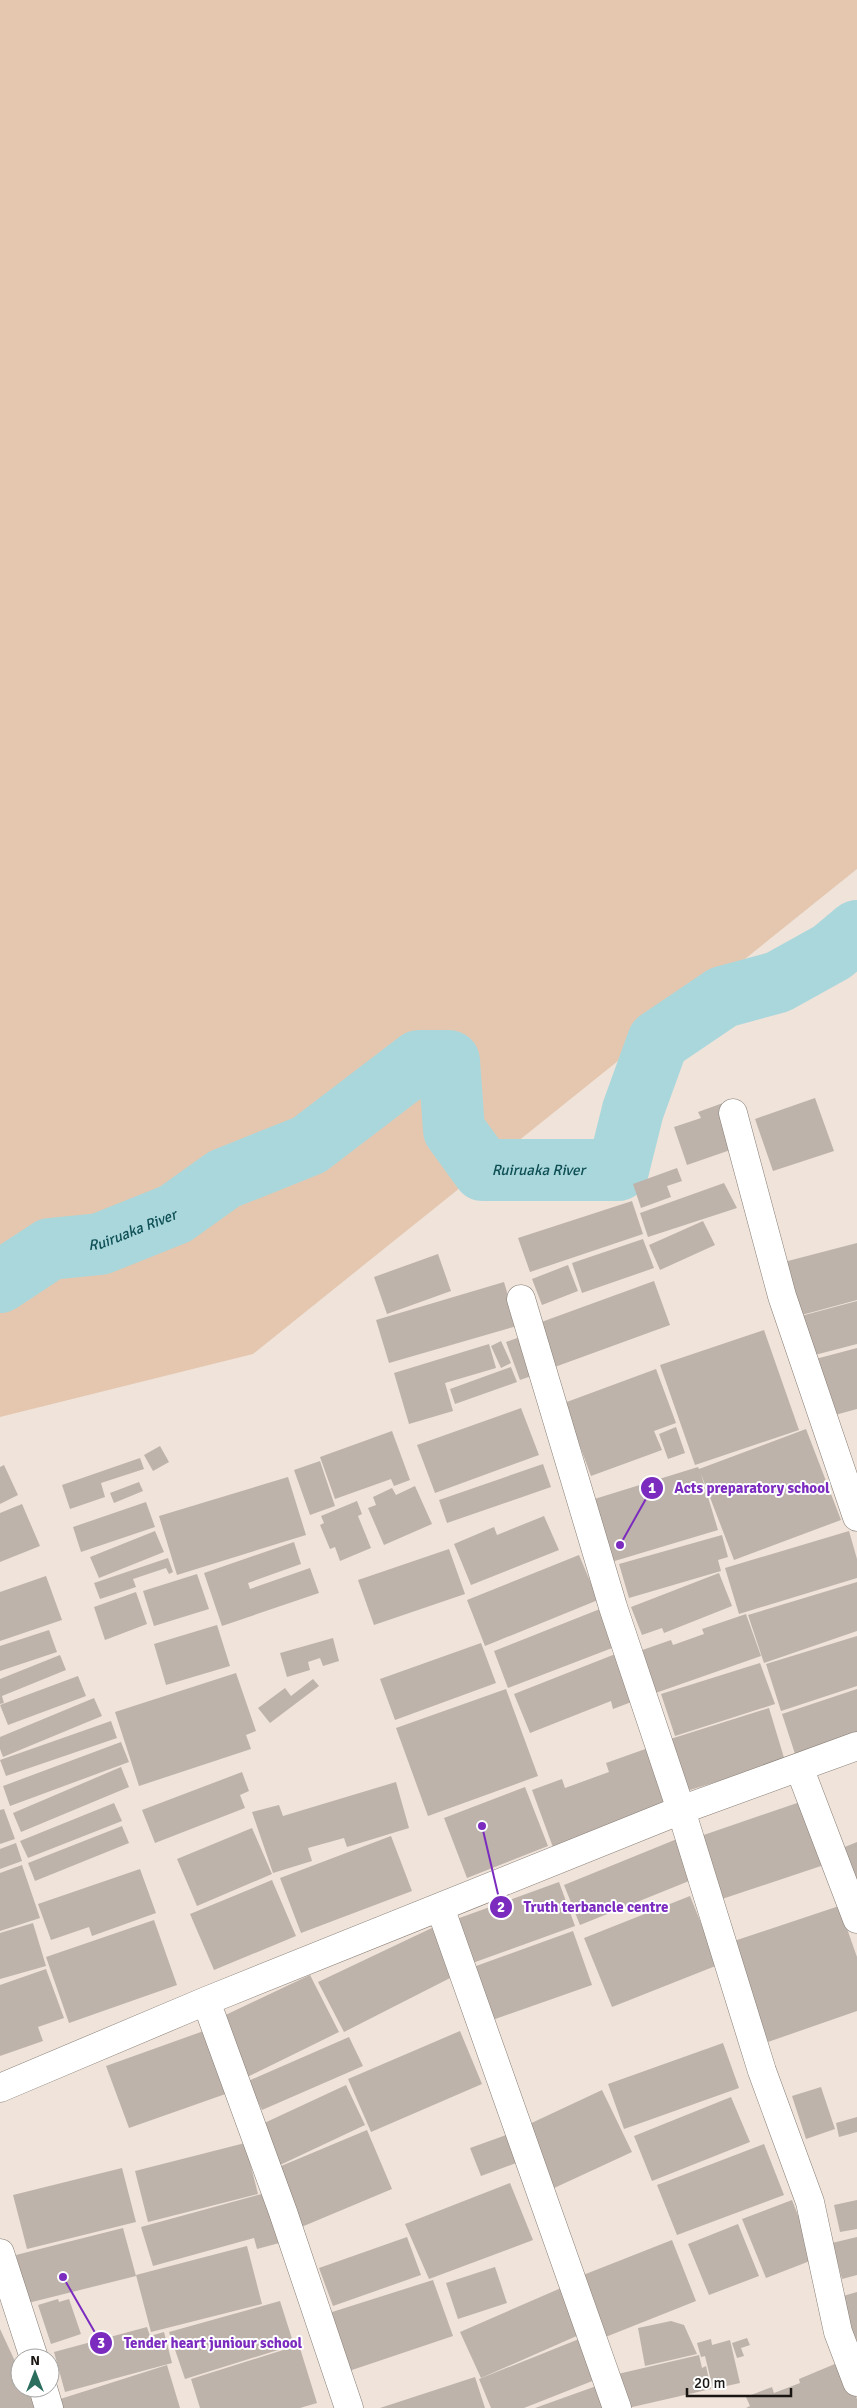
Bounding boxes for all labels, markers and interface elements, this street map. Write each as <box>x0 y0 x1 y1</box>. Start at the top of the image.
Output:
water label: Ruiruaka River <box>492 1161 587 1179</box>
water label: Ruiruaka River <box>87 1204 181 1254</box>
callout: Acts preparatory school <box>640 1473 840 1503</box>
text: 1 <box>648 1479 656 1497</box>
text: Acts preparatory school <box>674 1479 830 1497</box>
callout: Truth terbancle centre <box>489 1892 679 1922</box>
text: 2 <box>497 1898 505 1916</box>
text: Truth terbancle centre <box>524 1898 668 1916</box>
callout: Tender heart juniour school <box>89 2328 312 2358</box>
text: 3 <box>97 2334 105 2352</box>
text: Tender heart juniour school <box>124 2334 303 2352</box>
north arrow <box>10 2348 60 2398</box>
text: N <box>30 2352 40 2369</box>
scale bar <box>687 2366 791 2398</box>
text: 20 m <box>694 2374 725 2392</box>

